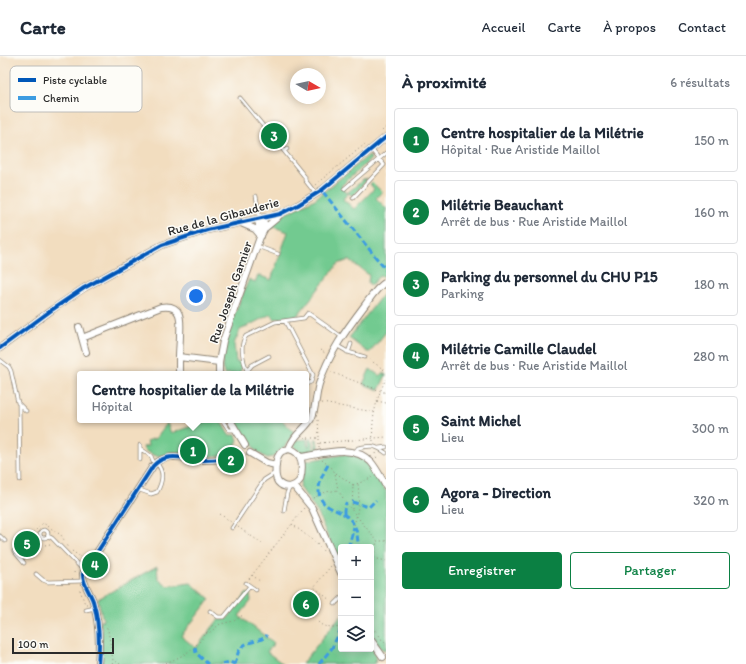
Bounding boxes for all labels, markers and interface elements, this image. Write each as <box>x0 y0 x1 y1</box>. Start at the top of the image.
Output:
text: Carte <box>20 16 66 39</box>
text: Accueil <box>482 19 525 36</box>
text: Carte <box>547 19 581 36</box>
text: À propos <box>603 19 656 36</box>
text: Contact <box>678 19 726 36</box>
legend <box>10 66 142 112</box>
north arrow <box>290 68 326 104</box>
text: À proximité <box>402 72 487 92</box>
text: Piste cyclable <box>43 74 107 87</box>
text: 6 résultats <box>670 75 730 90</box>
text: Chemin <box>43 92 80 105</box>
pin: 3 <box>261 121 287 151</box>
text: Centre hospitalier de la Milétrie <box>441 124 644 142</box>
text: 1 <box>413 133 419 148</box>
text: 150 m <box>694 133 729 148</box>
text: Hôpital · Rue Aristide Maillol <box>441 142 600 157</box>
street label: Rue de la Gibauderie <box>166 194 280 239</box>
text: Milétrie Beauchant <box>441 196 563 214</box>
text: 2 <box>413 205 419 220</box>
text: 160 m <box>694 205 729 220</box>
text: Arrêt de bus · Rue Aristide Maillol <box>441 214 627 229</box>
street label: Rue Joseph Garnier <box>206 238 255 345</box>
text: Parking du personnel du CHU P15 <box>441 268 658 286</box>
text: 3 <box>412 277 420 292</box>
text: 180 m <box>694 277 729 292</box>
your location <box>186 286 206 306</box>
text: Parking <box>441 286 484 301</box>
text: Milétrie Camille Claudel <box>441 340 596 358</box>
text: 4 <box>412 349 420 364</box>
text: 280 m <box>693 349 729 364</box>
text: Arrêt de bus · Rue Aristide Maillol <box>441 358 627 373</box>
popup <box>77 371 309 423</box>
text: Centre hospitalier de la Milétrie <box>92 381 294 399</box>
text: Hôpital <box>92 399 132 414</box>
text: Saint Michel <box>441 412 521 430</box>
text: 5 <box>413 421 419 436</box>
text: 300 m <box>692 421 729 436</box>
text: Lieu <box>441 430 464 445</box>
pin: 1 <box>180 436 206 466</box>
pin: 2 <box>218 445 244 475</box>
text: Agora - Direction <box>441 484 551 502</box>
text: 6 <box>413 493 419 508</box>
text: 320 m <box>693 493 729 508</box>
text: Lieu <box>441 502 464 517</box>
pin: 5 <box>14 529 40 559</box>
map controls <box>338 544 374 652</box>
button: + <box>338 544 374 580</box>
pin: 4 <box>82 550 108 580</box>
button: Enregistrer <box>402 552 562 589</box>
button: Partager <box>570 552 730 589</box>
button: − <box>338 580 374 616</box>
pin: 6 <box>293 589 319 619</box>
button: layers <box>338 616 374 652</box>
scale bar <box>12 636 114 655</box>
text: 100 m <box>18 638 48 651</box>

